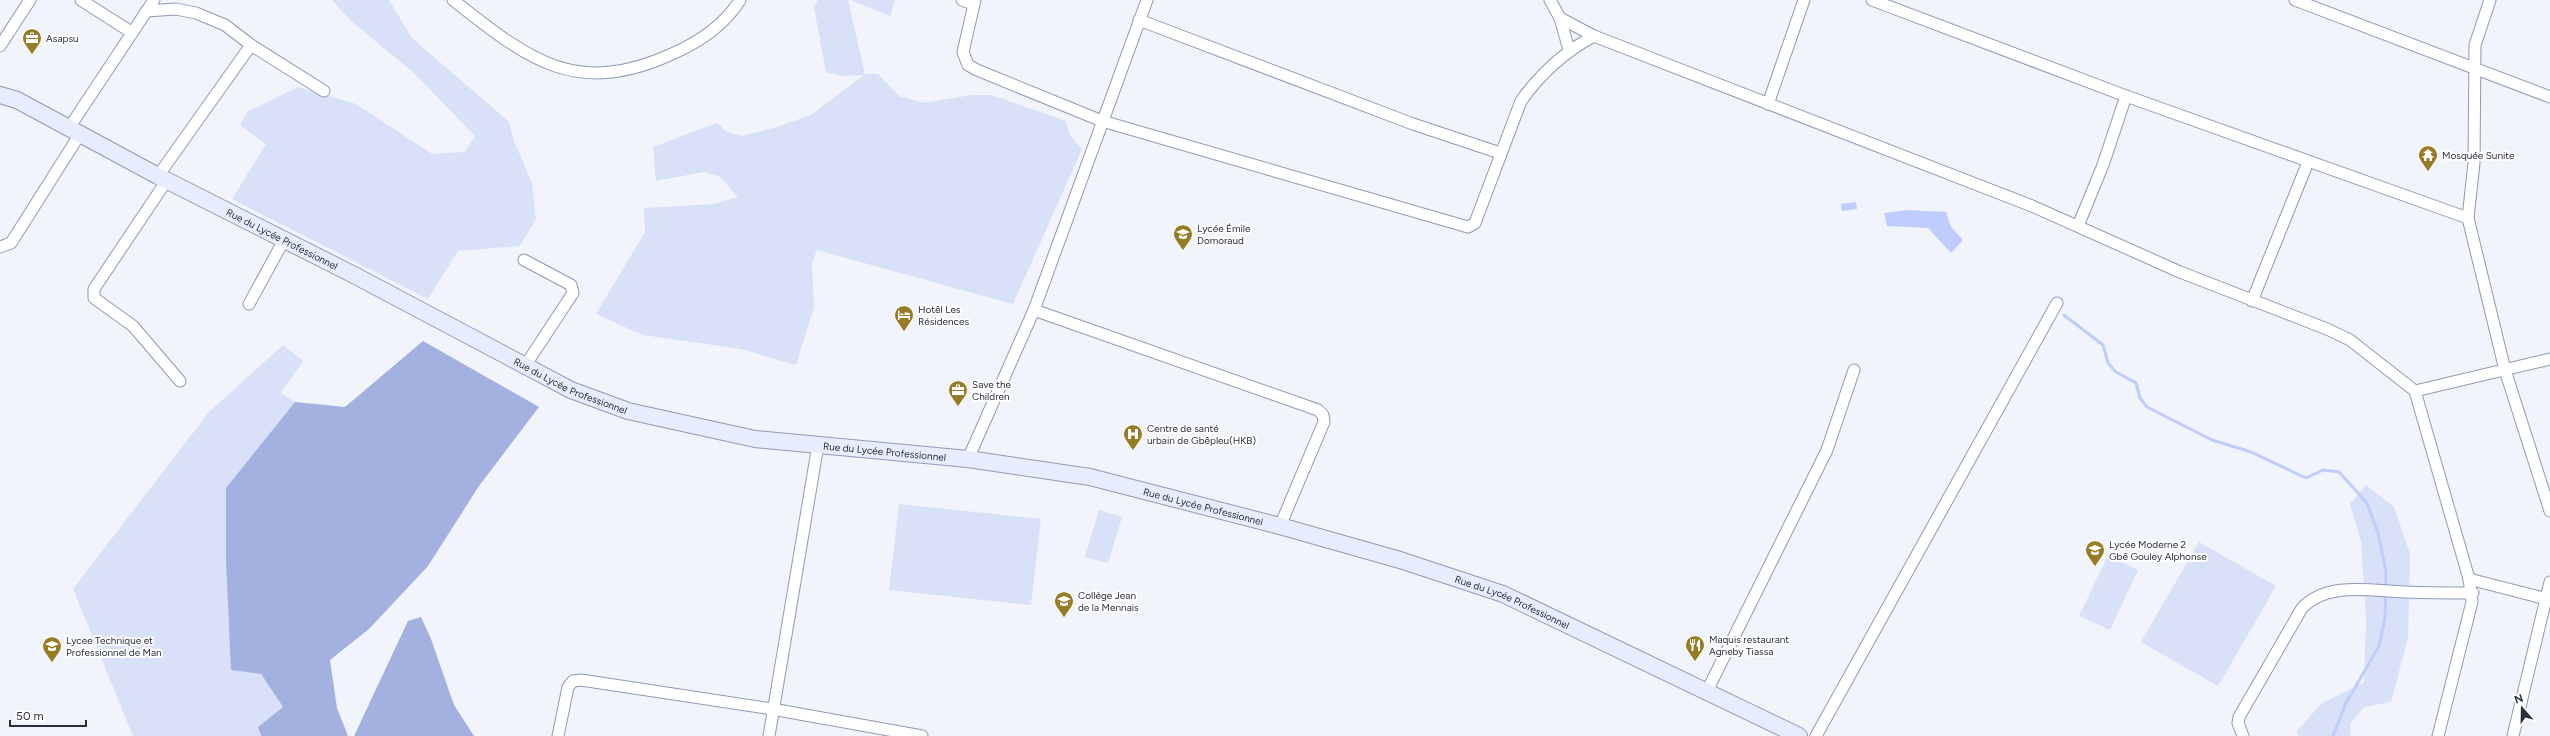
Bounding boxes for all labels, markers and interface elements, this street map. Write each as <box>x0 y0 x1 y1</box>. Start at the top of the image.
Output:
office icon: Asapsu <box>21 27 43 55</box>
place label: Asapsu <box>46 32 79 45</box>
temple icon: Mosquée Sunite <box>2417 144 2439 172</box>
place label: Mosquée Sunite <box>2442 149 2515 162</box>
street label: Rue du Lycée Professionnel <box>224 206 340 273</box>
place label: Lycée Émile Domoraud <box>1197 222 1251 247</box>
school or university icon: Lycée Émile Domoraud <box>1172 223 1194 251</box>
place label: Hotêl Les Résidences <box>918 303 969 328</box>
hotel icon: Hotêl Les Résidences <box>893 304 915 332</box>
street label: Rue du Lycée Professionnel <box>511 355 629 417</box>
place label: Save the Children <box>972 378 1012 403</box>
office icon: Save the Children <box>947 379 969 407</box>
place label: Centre de santé urbain de Gbêpleu(HKB) <box>1147 422 1256 447</box>
hospital icon: Centre de santé urbain de Gbêpleu(HKB) <box>1122 423 1144 451</box>
street label: Rue du Lycée Professionnel <box>822 439 947 464</box>
street label: Rue du Lycée Professionnel <box>1142 485 1264 528</box>
place label: Lycée Moderne 2 Gbê Gouley Alphonse <box>2109 538 2207 563</box>
school or university icon: Lycée Moderne 2 Gbê Gouley Alphonse <box>2084 539 2106 567</box>
street label: Rue du Lycée Professionnel <box>1453 573 1572 632</box>
place label: Collège Jean de la Mennais <box>1078 589 1139 614</box>
school or university icon: Collège Jean de la Mennais <box>1053 590 1075 618</box>
place label: Maquis restaurant Agneby Tiassa <box>1709 633 1789 658</box>
place label: Lycee Technique et Professionnel de Man <box>66 634 162 659</box>
restaurant icon: Maquis restaurant Agneby Tiassa <box>1684 634 1706 662</box>
school or university icon: Lycee Technique et Professionnel de Man <box>41 635 63 663</box>
north arrow <box>2502 688 2542 728</box>
text: N <box>2513 692 2525 707</box>
scale bar <box>10 702 86 728</box>
text: 50 m <box>16 709 44 723</box>

